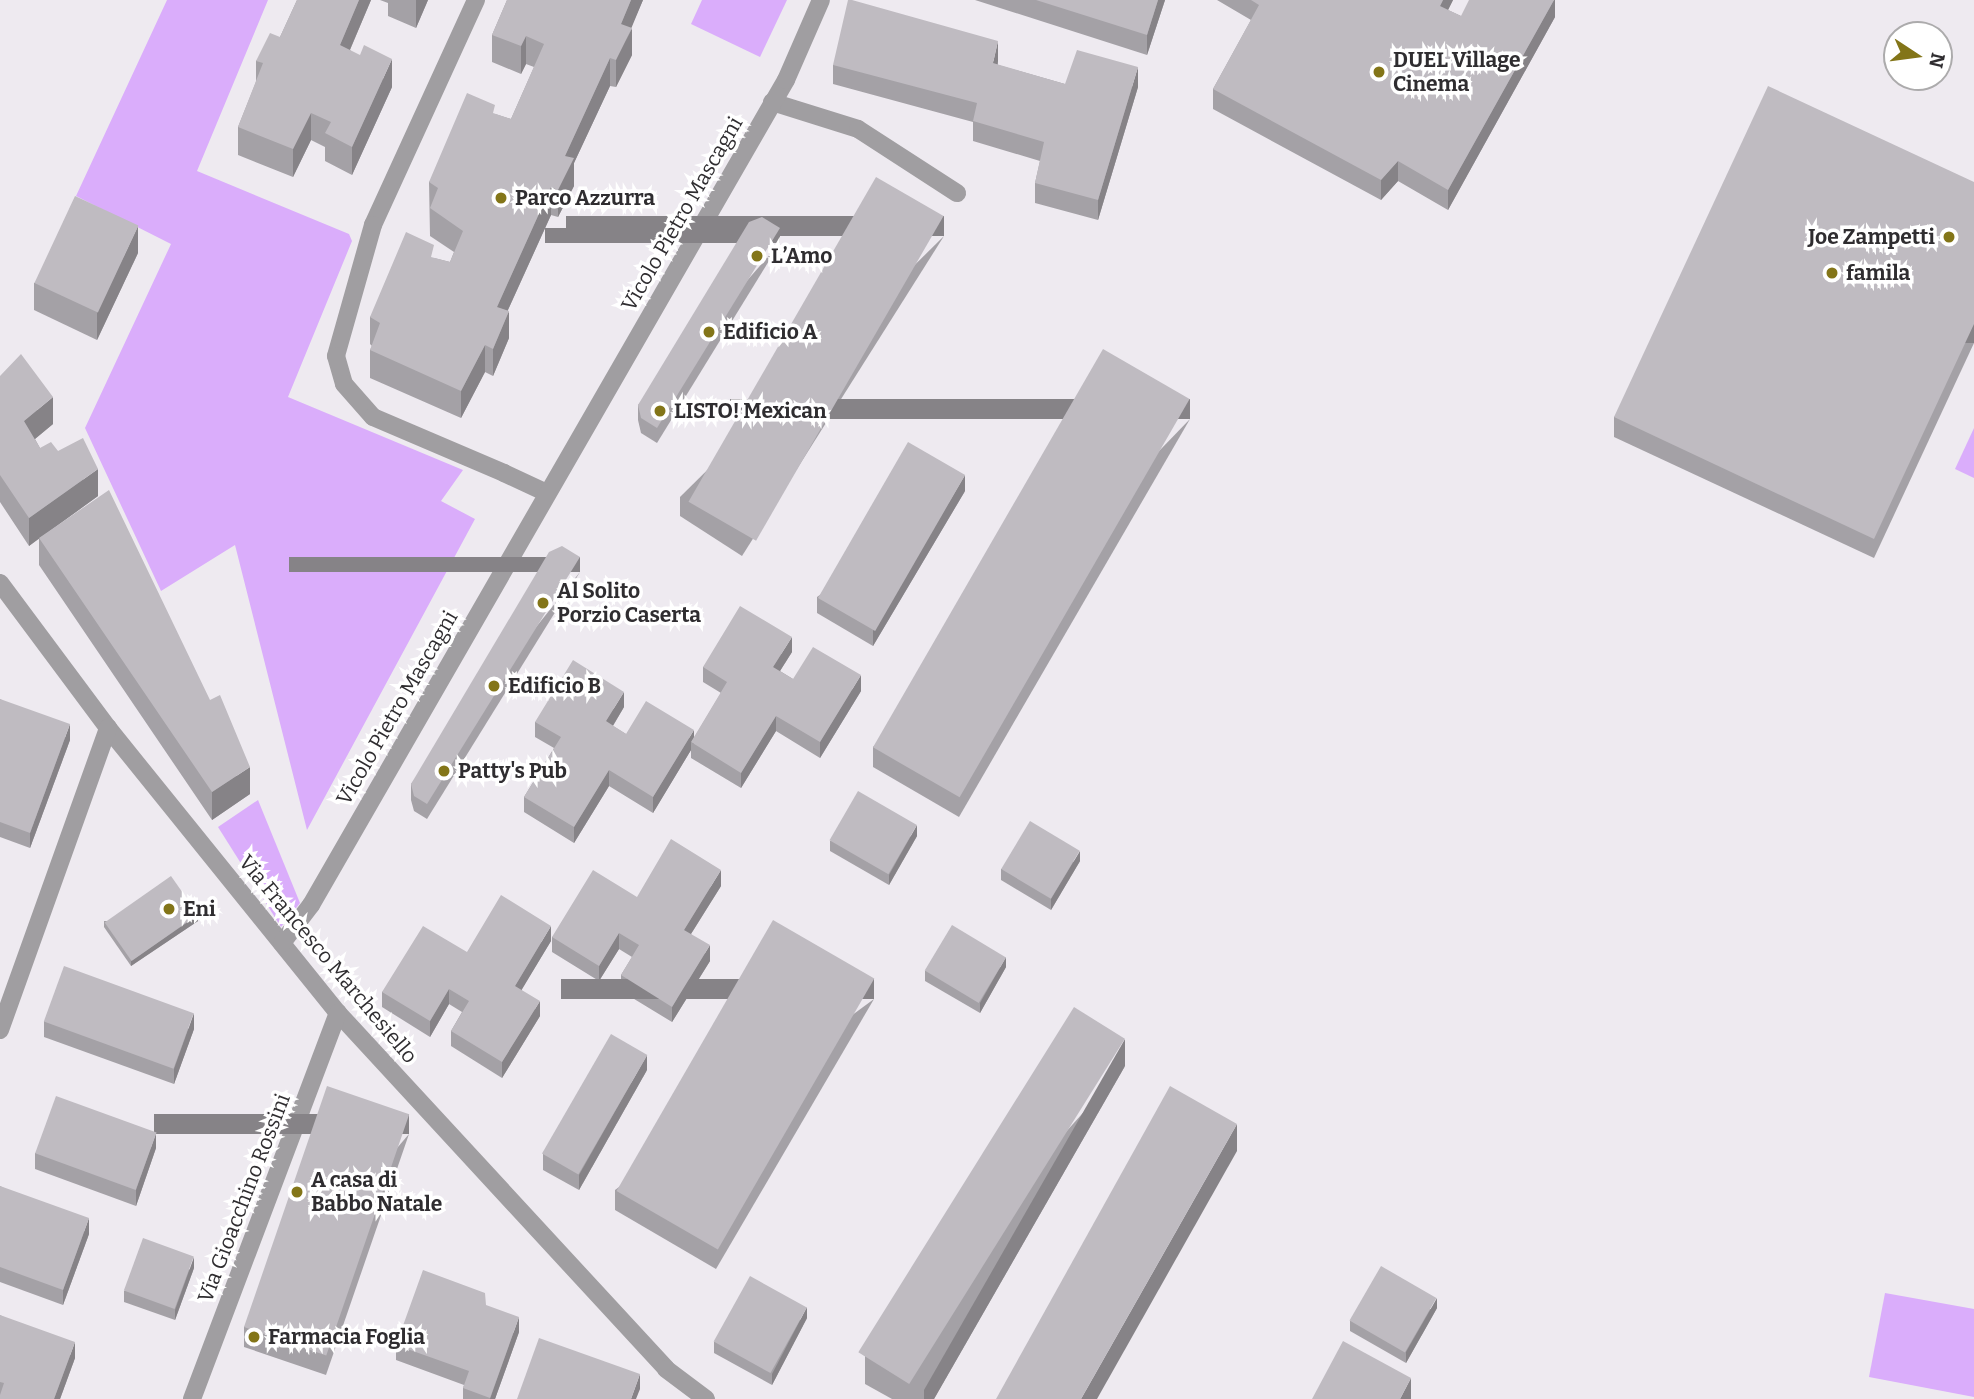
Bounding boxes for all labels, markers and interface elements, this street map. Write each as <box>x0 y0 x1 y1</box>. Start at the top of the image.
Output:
north arrow <box>1883 21 1953 91</box>
place label: DUEL Village Cinema <box>1393 47 1520 97</box>
text: N <box>1924 51 1950 70</box>
marker: DUEL Village Cinema <box>1371 64 1387 80</box>
street label: Vicolo Pietro Mascagni <box>616 112 748 316</box>
place label: Parco Azzurra <box>515 185 655 211</box>
marker: Parco Azzurra <box>493 190 509 206</box>
place label: Joe Zampetti <box>1808 224 1935 250</box>
marker: Joe Zampetti <box>1941 229 1957 245</box>
place label: L’Amo <box>771 243 832 269</box>
marker: L’Amo <box>749 248 765 264</box>
place label: famila <box>1846 260 1910 286</box>
marker: famila <box>1824 265 1840 281</box>
place label: Edificio A <box>723 319 818 345</box>
marker: Edificio A <box>701 324 717 340</box>
place label: LISTO! Mexican <box>674 398 827 424</box>
marker: LISTO! Mexican <box>652 403 668 419</box>
place label: Al Solito Porzio Caserta <box>557 578 701 628</box>
marker: Al Solito Porzio Caserta <box>535 595 551 611</box>
street label: Vicolo Pietro Mascagni <box>331 606 463 810</box>
place label: Edificio B <box>508 673 601 699</box>
marker: Edificio B <box>486 678 502 694</box>
place label: Patty's Pub <box>458 758 567 784</box>
marker: Patty's Pub <box>436 763 452 779</box>
street label: Via Francesco Marchesiello <box>233 850 423 1068</box>
place label: Eni <box>183 896 216 922</box>
marker: Eni <box>161 901 177 917</box>
street label: Via Gioacchino Rossini <box>193 1090 295 1306</box>
place label: A casa di Babbo Natale <box>311 1167 442 1217</box>
marker: A casa di Babbo Natale <box>289 1184 305 1200</box>
place label: Farmacia Foglia <box>268 1324 425 1350</box>
marker: Farmacia Foglia <box>246 1329 262 1345</box>

